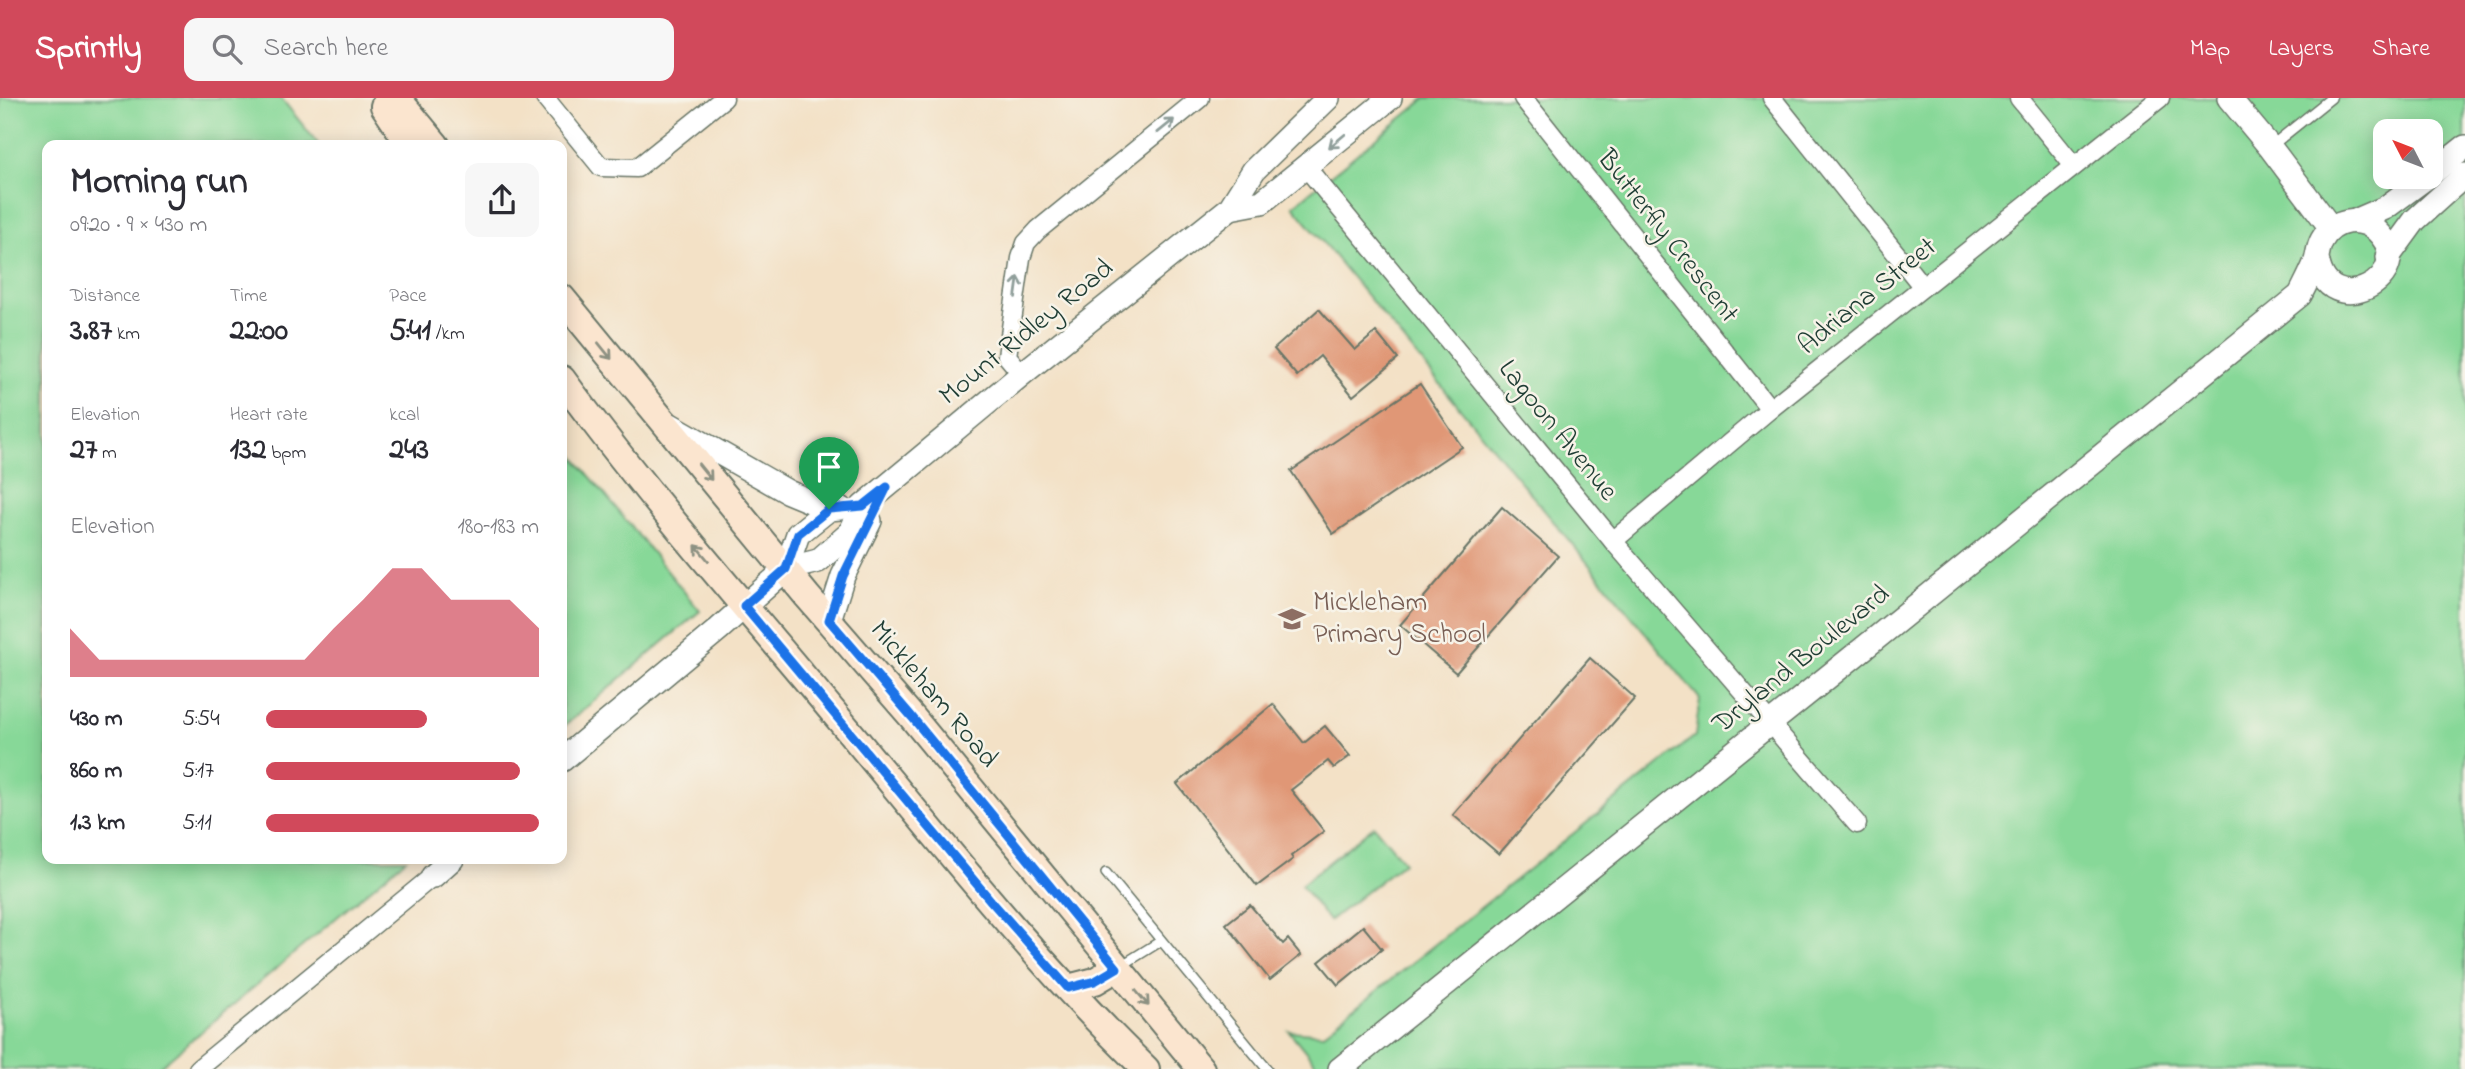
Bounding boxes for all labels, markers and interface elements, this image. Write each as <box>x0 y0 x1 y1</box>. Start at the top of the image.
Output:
search box <box>184 18 674 81</box>
text: Sprintly <box>35 25 142 73</box>
icon: search <box>208 30 246 68</box>
text: Search here <box>264 30 388 68</box>
text: Map <box>2190 32 2230 67</box>
text: Layers <box>2268 32 2334 67</box>
text: Share <box>2372 32 2430 67</box>
one-way arrow <box>1156 118 1174 134</box>
north arrow <box>2373 119 2443 189</box>
map controls <box>2373 119 2443 189</box>
one-way arrow <box>1329 134 1347 149</box>
street label: Butterfly Crescent <box>1585 141 1748 333</box>
text: Morning run <box>70 155 248 211</box>
button: share <box>465 163 539 237</box>
text: 09:20 · 9 × 430 m <box>70 209 207 242</box>
street label: Adriana Street <box>1790 228 1946 366</box>
street label: Mount Ridley Road <box>931 249 1124 416</box>
one-way arrow <box>1010 276 1023 299</box>
text: Distance <box>70 283 140 310</box>
text: Time <box>230 283 267 310</box>
text: Pace <box>389 283 426 310</box>
text: 3.87 <box>70 310 112 354</box>
text: 22:00 <box>230 310 288 354</box>
text: 5:41 <box>389 310 431 354</box>
text: km <box>112 321 140 348</box>
text: /km <box>431 321 465 348</box>
one-way arrow <box>597 341 613 359</box>
street label: Lagoon Avenue <box>1487 351 1627 511</box>
text: Elevation <box>70 402 140 429</box>
text: Heart rate <box>230 402 308 429</box>
text: kcal <box>389 402 420 429</box>
text: 27 <box>70 429 97 473</box>
text: 132 <box>230 429 267 473</box>
text: 243 <box>389 429 429 473</box>
pin <box>799 437 859 509</box>
text: m <box>97 440 117 467</box>
text: bpm <box>267 440 306 467</box>
icon: arrive <box>810 448 848 486</box>
one-way arrow <box>697 463 713 481</box>
text: Elevation <box>70 511 155 544</box>
text: 180–183 m <box>457 511 539 544</box>
one-way arrow <box>694 545 709 563</box>
street label: Dryland Boulevard <box>1704 575 1900 745</box>
place label: Mickleham Primary School <box>1313 583 1486 656</box>
school or university icon: Mickleham Primary School <box>1277 604 1307 634</box>
street label: Mickleham Road <box>859 612 1007 778</box>
text: 430 m <box>70 703 123 736</box>
text: 5:54 <box>182 703 220 736</box>
text: 860 m <box>70 755 122 788</box>
text: 5:17 <box>182 755 214 788</box>
text: 1.3 km <box>70 807 125 840</box>
text: 5:11 <box>182 807 212 840</box>
one-way arrow <box>1134 989 1150 1007</box>

